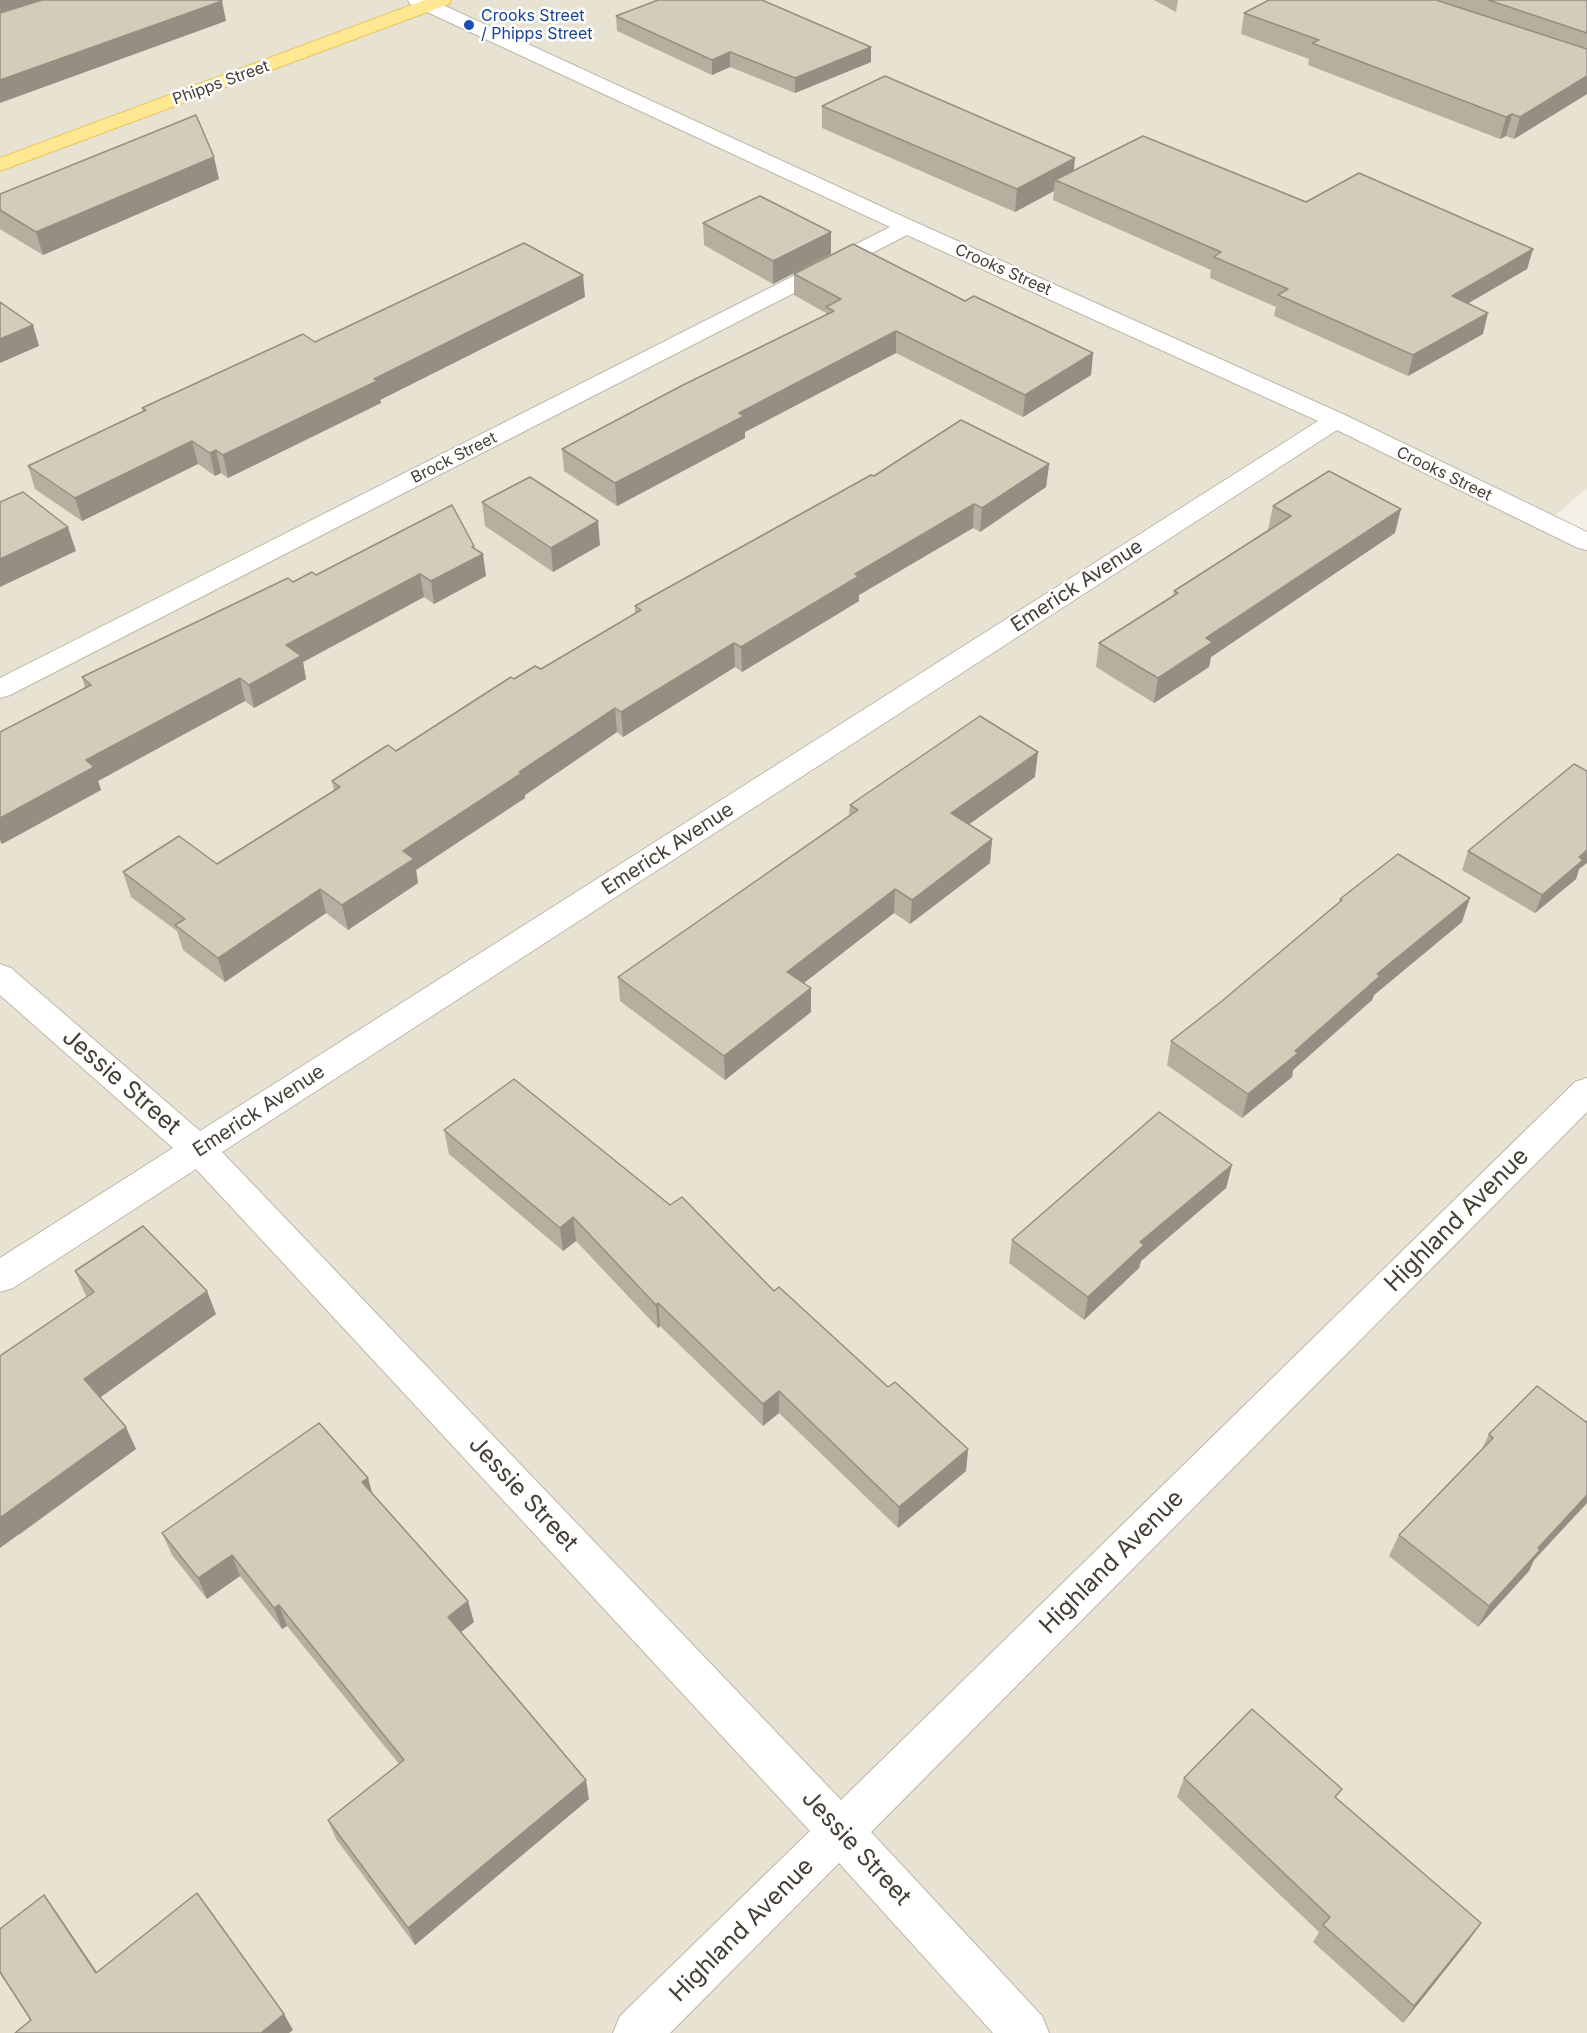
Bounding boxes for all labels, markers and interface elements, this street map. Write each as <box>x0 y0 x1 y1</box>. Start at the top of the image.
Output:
place label: Crooks Street / Phipps Street <box>481 6 593 44</box>
marker: Crooks Street / Phipps Street <box>462 18 476 32</box>
street label: Phipps Street <box>170 57 272 109</box>
street label: Crooks Street <box>952 240 1054 300</box>
street label: Brock Street <box>408 428 500 488</box>
street label: Crooks Street <box>1393 443 1495 505</box>
street label: Emerick Avenue <box>1007 534 1147 638</box>
street label: Emerick Avenue <box>598 797 738 901</box>
street label: Jessie Street <box>56 1023 186 1141</box>
street label: Emerick Avenue <box>189 1059 329 1163</box>
street label: Highland Avenue <box>1379 1142 1535 1298</box>
street label: Jessie Street <box>462 1430 584 1558</box>
street label: Highland Avenue <box>1034 1484 1190 1640</box>
street label: Jessie Street <box>795 1784 917 1912</box>
street label: Highland Avenue <box>664 1852 820 2008</box>

